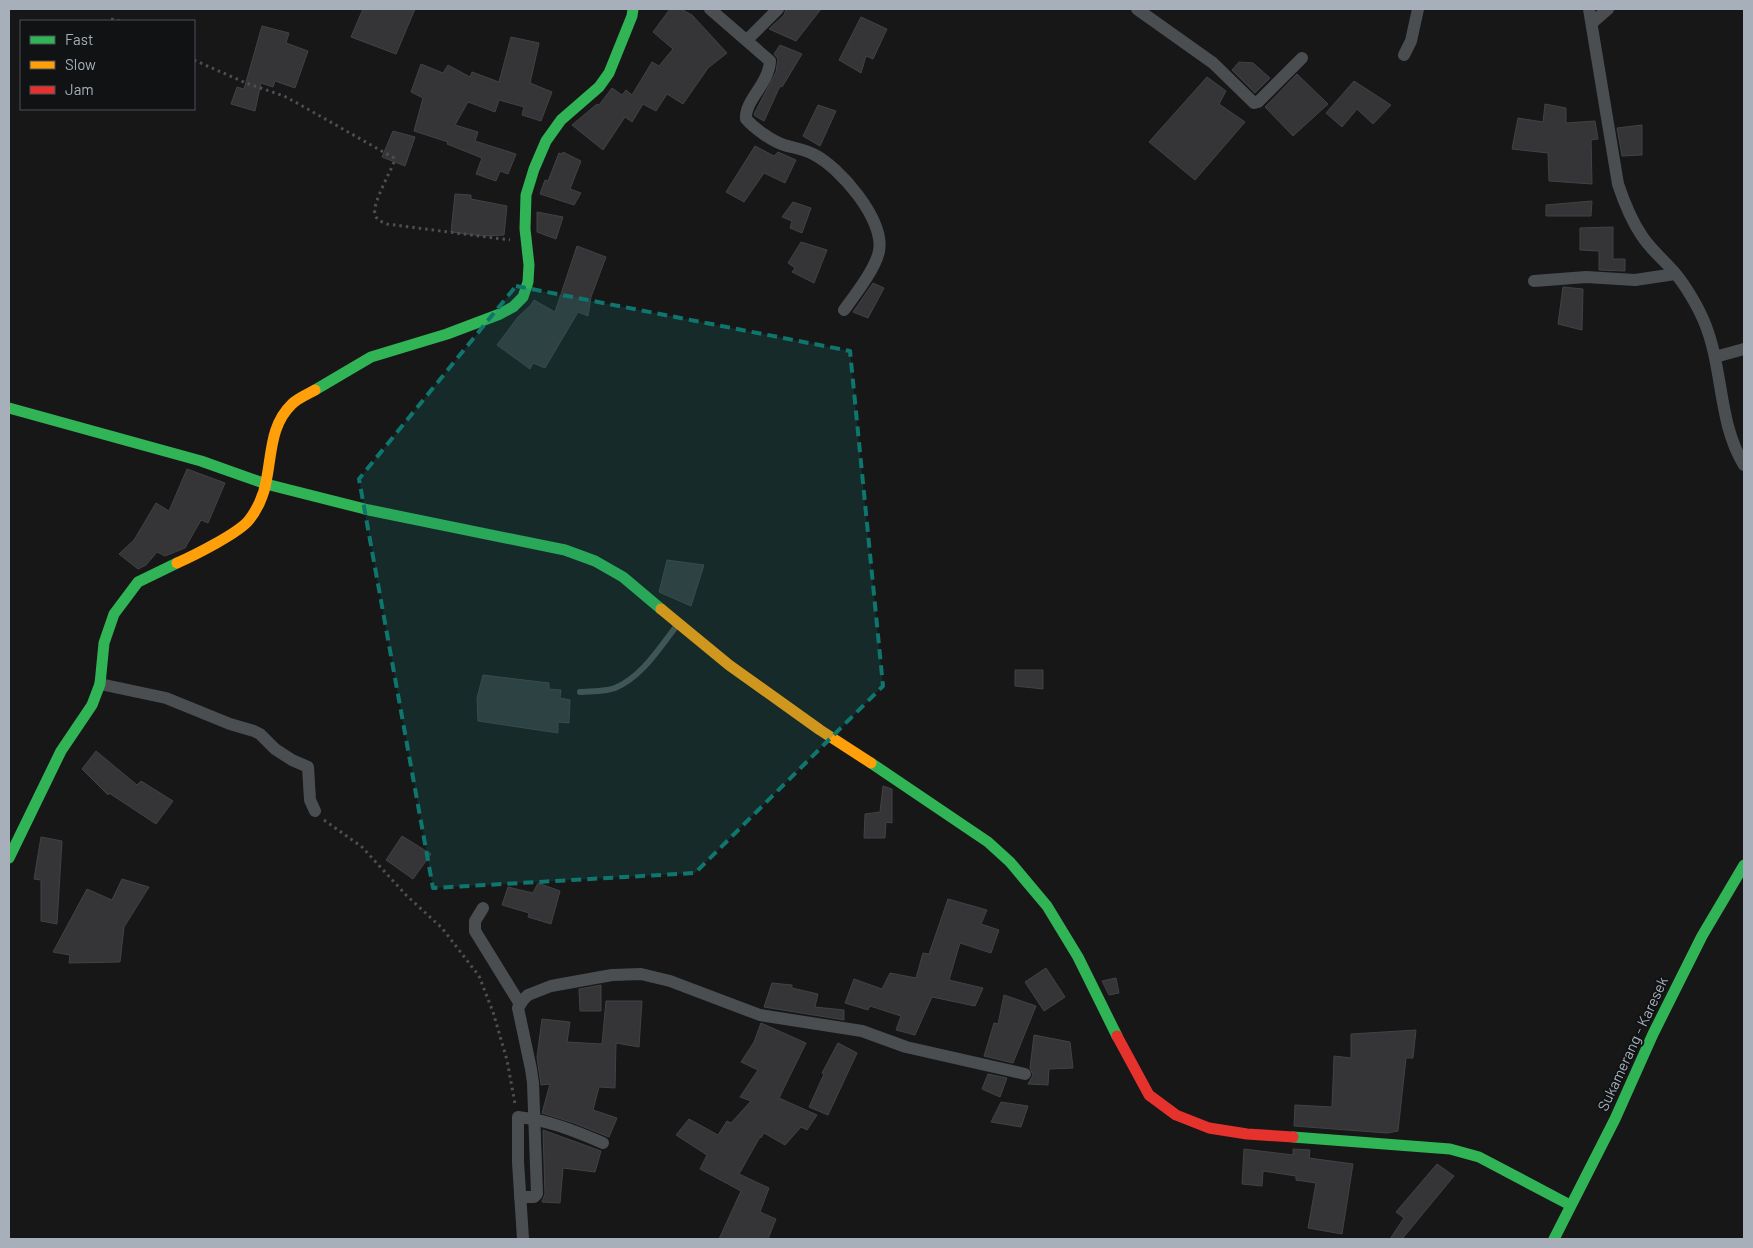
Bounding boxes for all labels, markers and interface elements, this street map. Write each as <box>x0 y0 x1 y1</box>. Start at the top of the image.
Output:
legend <box>20 20 195 110</box>
text: Fast <box>65 30 93 48</box>
text: Slow <box>65 55 96 73</box>
text: Jam <box>65 80 94 98</box>
street label: Sukamerang - Karesek <box>1593 973 1671 1114</box>

